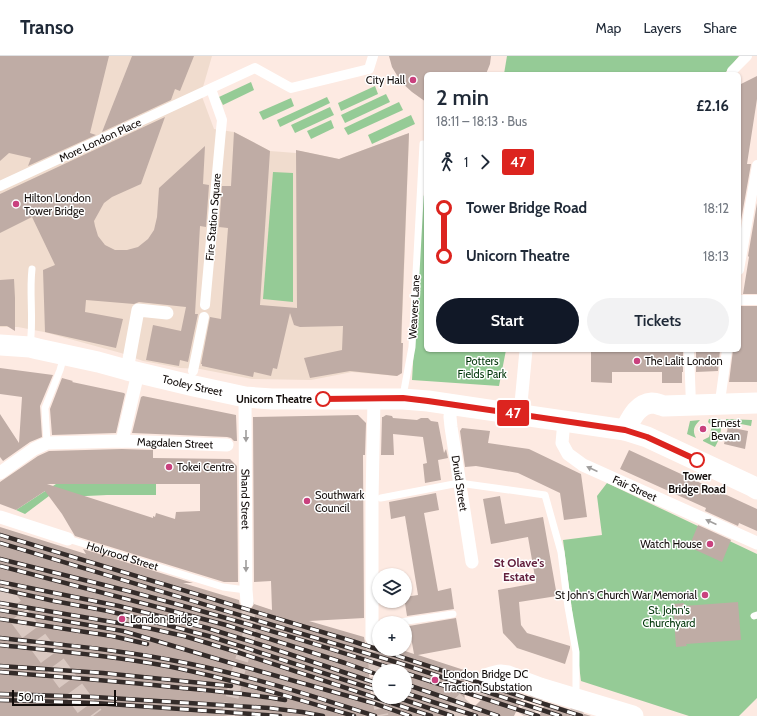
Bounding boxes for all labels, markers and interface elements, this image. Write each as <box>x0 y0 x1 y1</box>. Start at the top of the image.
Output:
text: Transo <box>20 16 74 39</box>
text: Map <box>596 19 621 37</box>
text: Layers <box>643 19 681 37</box>
text: Share <box>703 19 737 37</box>
place label: City Hall <box>366 73 405 87</box>
marker: City Hall <box>408 75 418 85</box>
text: 2 min <box>436 84 489 111</box>
text: £2.16 <box>696 97 729 115</box>
text: 18:11 – 18:13 · Bus <box>436 113 527 129</box>
street label: More London Place <box>57 115 144 165</box>
icon: walk <box>436 151 458 173</box>
icon: forward <box>474 151 496 173</box>
text: 47 <box>510 153 526 171</box>
text: 1 <box>464 154 468 170</box>
street label: Fire Station Square <box>202 172 224 261</box>
place label: Hilton London Tower Bridge <box>24 191 91 218</box>
marker: Hilton London Tower Bridge <box>11 199 21 209</box>
text: Tower Bridge Road <box>466 199 587 217</box>
text: 18:12 <box>703 200 729 216</box>
text: Unicorn Theatre <box>466 247 570 265</box>
text: 18:13 <box>703 248 729 264</box>
street label: Weavers Lane <box>405 274 423 340</box>
button: Start <box>436 298 579 344</box>
button: Tickets <box>587 298 729 344</box>
park label: Potters Fields Park <box>457 354 507 381</box>
place label: The Lalit London <box>645 354 723 368</box>
marker: The Lalit London <box>632 356 642 366</box>
street label: Tooley Street <box>161 372 224 399</box>
marker: Unicorn Theatre <box>315 391 331 407</box>
place label: Unicorn Theatre <box>236 392 312 406</box>
line badge: 47 <box>495 400 531 426</box>
text: 47 <box>505 404 521 422</box>
place label: Ernest Bevan <box>711 416 741 443</box>
marker: Ernest Bevan <box>698 424 708 434</box>
one-way arrow <box>243 430 249 443</box>
street label: Magdalen Street <box>137 435 214 451</box>
marker: Tower Bridge Road <box>689 452 705 468</box>
street label: Druid Street <box>448 454 471 512</box>
place label: Tokei Centre <box>177 460 235 474</box>
marker: Tokei Centre <box>164 462 174 472</box>
one-way arrow <box>586 466 598 472</box>
street label: Shand Street <box>238 469 253 530</box>
place label: Tower Bridge Road <box>668 469 726 496</box>
street label: Fair Street <box>610 472 659 504</box>
place label: Southwark Council <box>315 488 365 515</box>
marker: Southwark Council <box>302 496 312 506</box>
one-way arrow <box>706 519 717 525</box>
place label: Watch House <box>640 537 702 551</box>
street label: Holyrood Street <box>85 538 160 574</box>
marker: Watch House <box>705 539 715 549</box>
district label: St Olave's Estate <box>494 555 544 584</box>
one-way arrow <box>243 560 249 573</box>
map controls <box>372 568 412 704</box>
button: layers <box>372 568 412 608</box>
place label: St John's Church War Memorial <box>555 588 697 602</box>
marker: St John's Church War Memorial <box>700 590 710 600</box>
park label: St. John's Churchyard <box>643 603 695 630</box>
place label: London Bridge <box>130 612 198 626</box>
marker: London Bridge <box>117 614 127 624</box>
button: + <box>372 616 412 656</box>
button: − <box>372 664 412 704</box>
place label: London Bridge DC Traction Substation <box>443 667 532 694</box>
marker: London Bridge DC Traction Substation <box>430 675 440 685</box>
scale bar <box>12 688 116 707</box>
text: 50 m <box>18 690 44 704</box>

